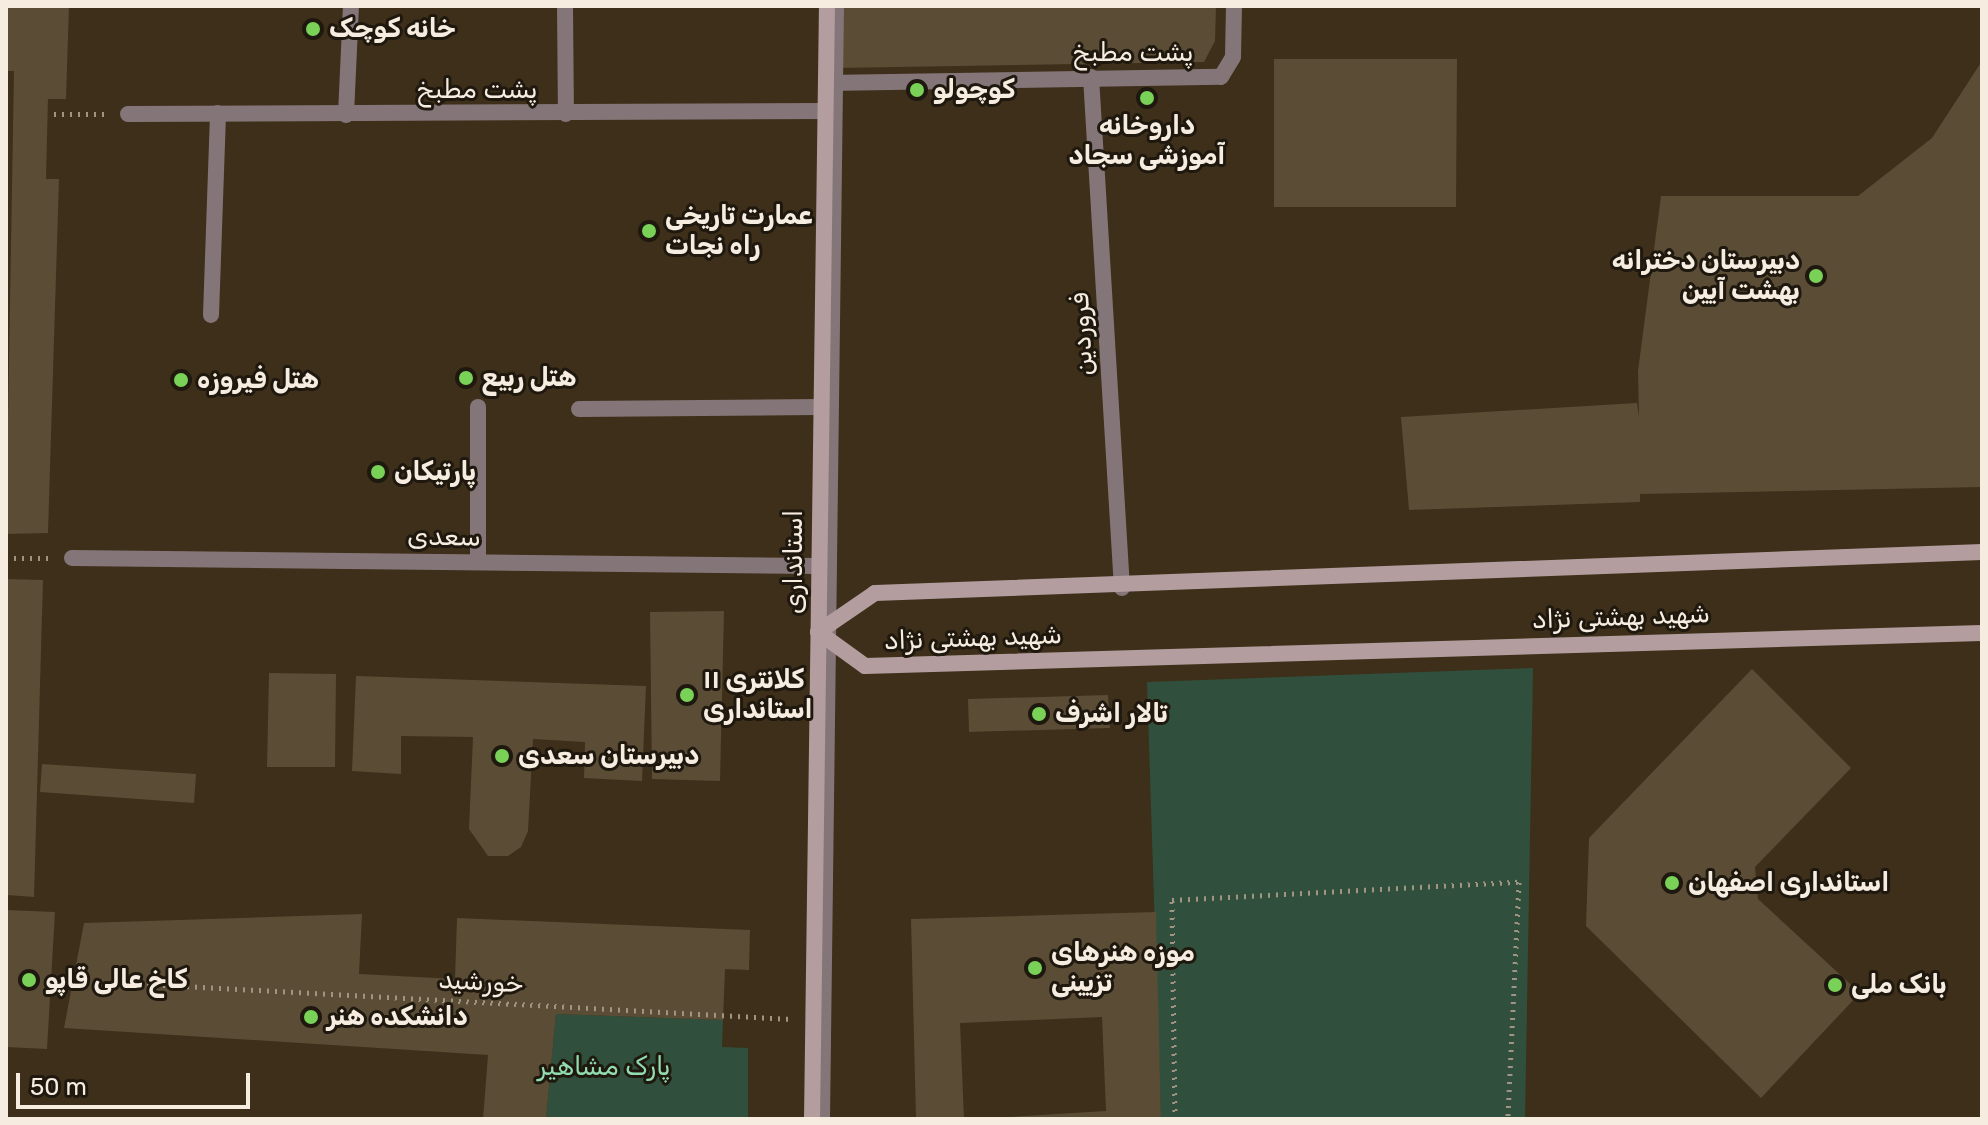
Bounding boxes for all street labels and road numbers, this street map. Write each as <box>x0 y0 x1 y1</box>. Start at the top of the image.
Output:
street label: پشت مطبخ <box>1073 37 1193 69</box>
street label: پشت مطبخ <box>417 74 537 106</box>
street label: فروردین <box>1064 292 1100 376</box>
street label: استانداری <box>778 510 810 614</box>
street label: سعدی <box>407 521 481 553</box>
street label: شهید بهشتی نژاد <box>1531 598 1711 636</box>
street label: شهید بهشتی نژاد <box>883 619 1063 657</box>
street label: خورشید <box>438 964 524 1000</box>

